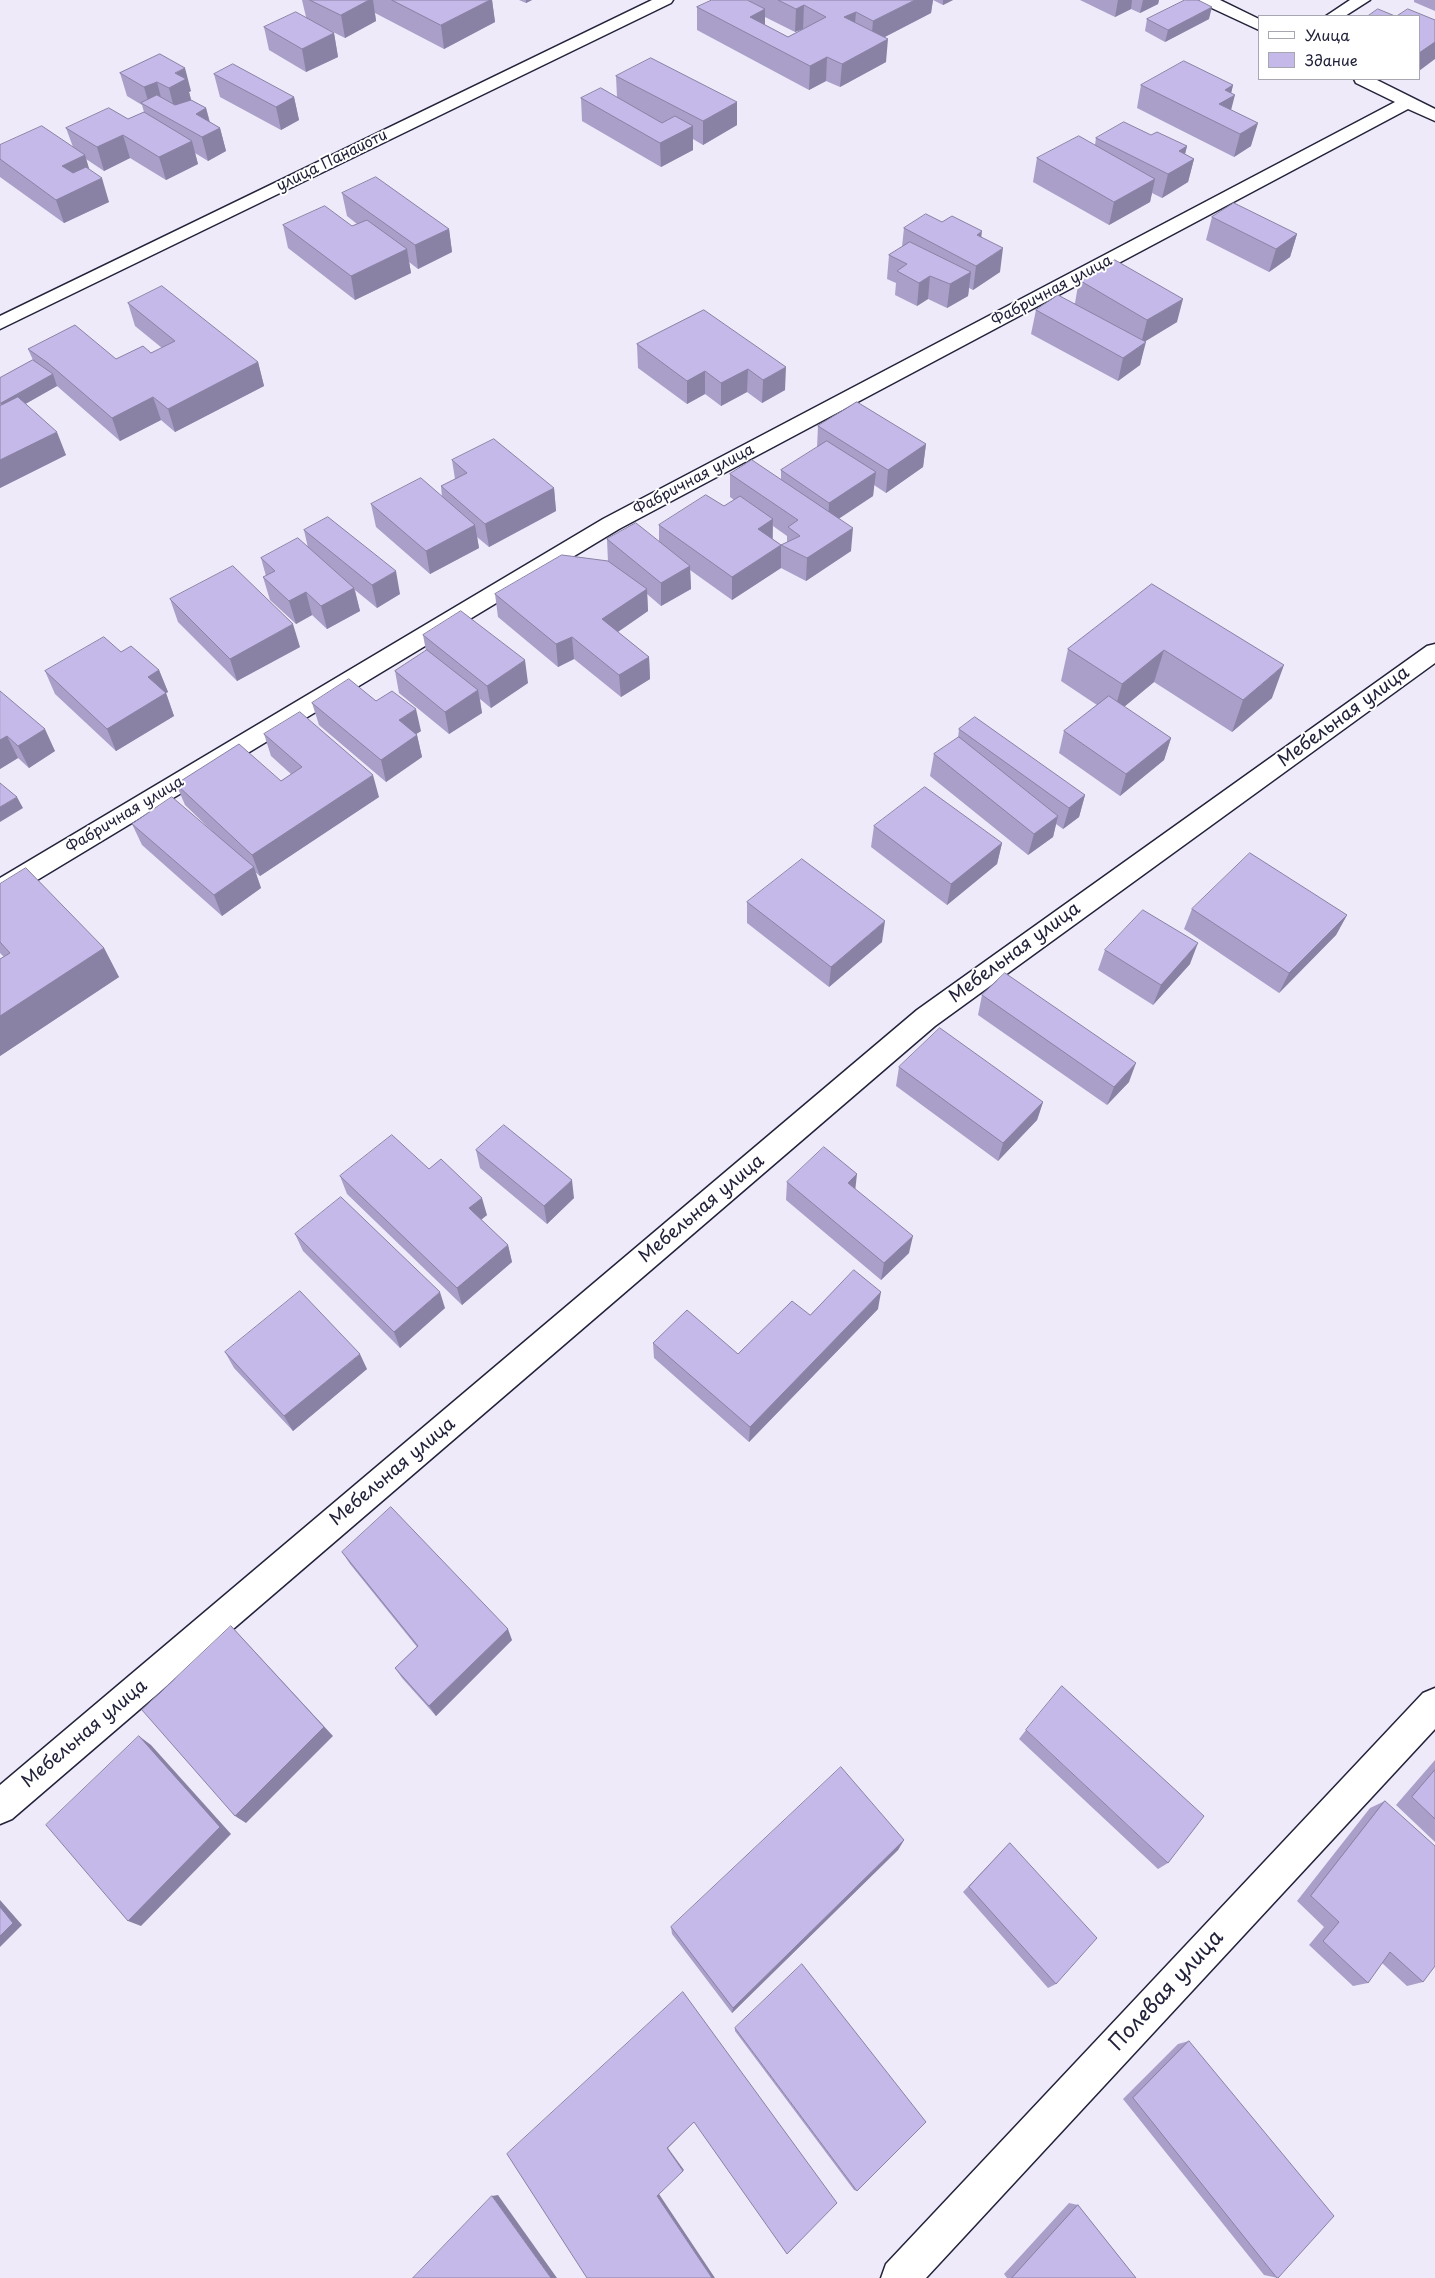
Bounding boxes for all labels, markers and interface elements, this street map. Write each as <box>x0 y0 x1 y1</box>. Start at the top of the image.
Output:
legend <box>1258 15 1420 80</box>
text: Улица <box>1305 23 1350 46</box>
text: Здание <box>1305 48 1358 71</box>
street label: улица Панаиоти <box>274 126 390 196</box>
street label: Фабричная улица <box>989 252 1115 330</box>
street label: Фабричная улица <box>631 441 757 519</box>
street label: Мебельная улица <box>1274 662 1414 772</box>
street label: Фабричная улица <box>63 773 187 857</box>
street label: Мебельная улица <box>945 898 1085 1008</box>
street label: Мебельная улица <box>635 1150 769 1268</box>
street label: Мебельная улица <box>326 1413 460 1531</box>
street label: Мебельная улица <box>18 1675 152 1793</box>
street label: Полевая улица <box>1105 1925 1229 2057</box>

